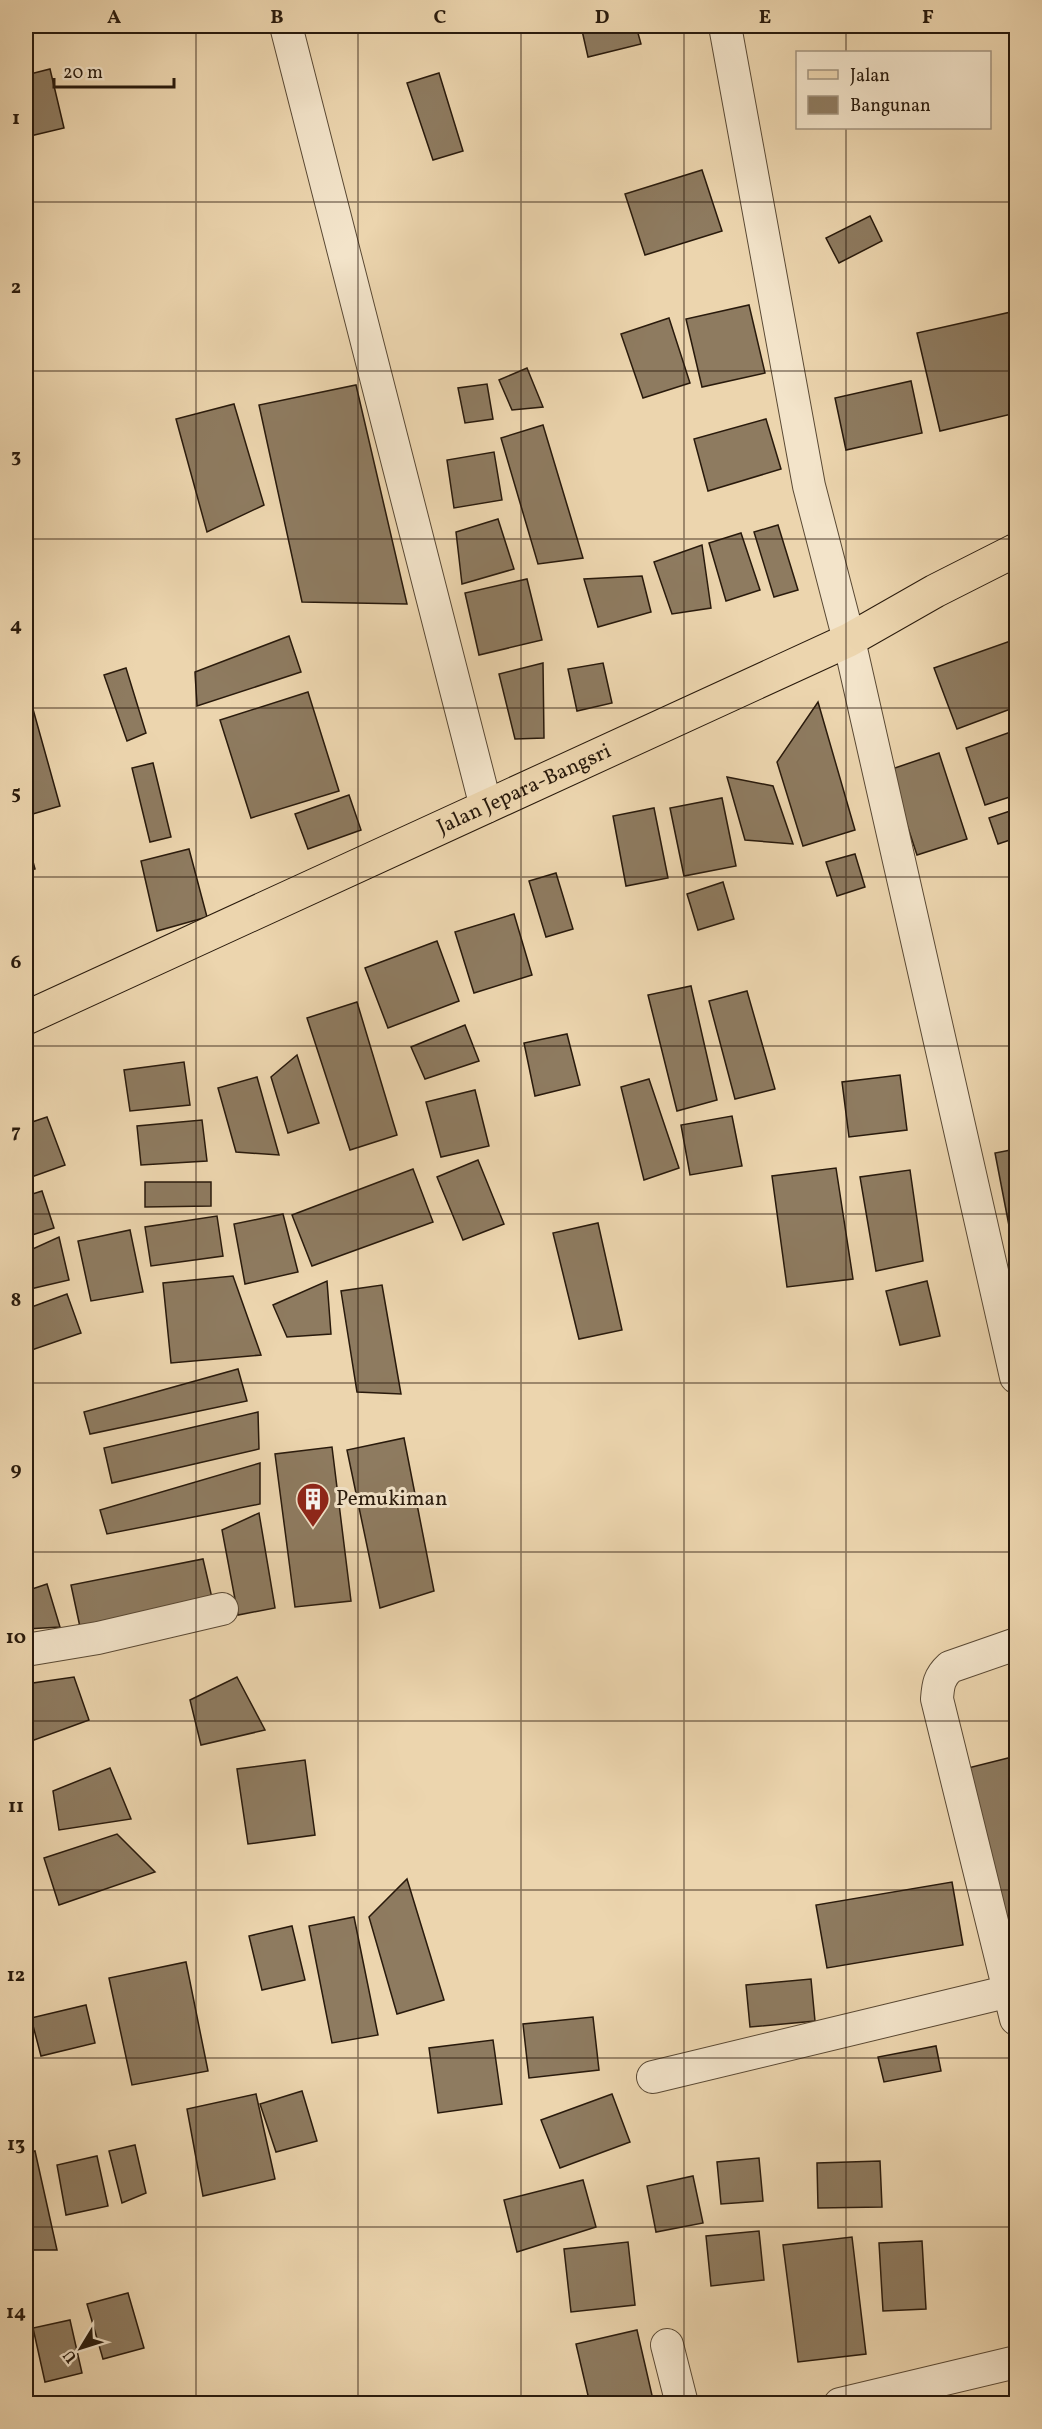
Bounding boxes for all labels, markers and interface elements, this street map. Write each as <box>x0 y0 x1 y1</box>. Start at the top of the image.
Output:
text: A <box>107 4 121 32</box>
text: B <box>270 4 284 32</box>
text: C <box>434 4 447 32</box>
text: D <box>595 4 609 32</box>
text: E <box>759 4 771 32</box>
text: F <box>922 4 934 32</box>
scale bar <box>54 51 174 89</box>
legend <box>796 51 991 129</box>
text: 20 m <box>63 61 103 86</box>
text: Jalan <box>850 64 890 89</box>
text: Bangunan <box>850 94 931 119</box>
text: 1 <box>12 105 20 133</box>
text: 2 <box>11 274 21 302</box>
text: 3 <box>11 443 21 471</box>
text: 4 <box>10 612 22 640</box>
street label: Jalan Jepara-Bangsri <box>432 737 616 842</box>
text: 5 <box>11 780 21 808</box>
text: 6 <box>11 949 22 977</box>
text: 7 <box>11 1118 21 1146</box>
text: 8 <box>11 1287 21 1315</box>
text: 9 <box>10 1456 22 1484</box>
building icon: Pemukiman <box>295 1481 331 1528</box>
place label: Pemukiman <box>336 1485 448 1514</box>
text: 10 <box>6 1624 26 1652</box>
text: 11 <box>8 1793 24 1821</box>
text: 12 <box>7 1962 25 1990</box>
text: 13 <box>7 2131 25 2159</box>
text: 14 <box>6 2299 26 2327</box>
north arrow <box>51 2318 111 2378</box>
text: U <box>59 2345 83 2367</box>

